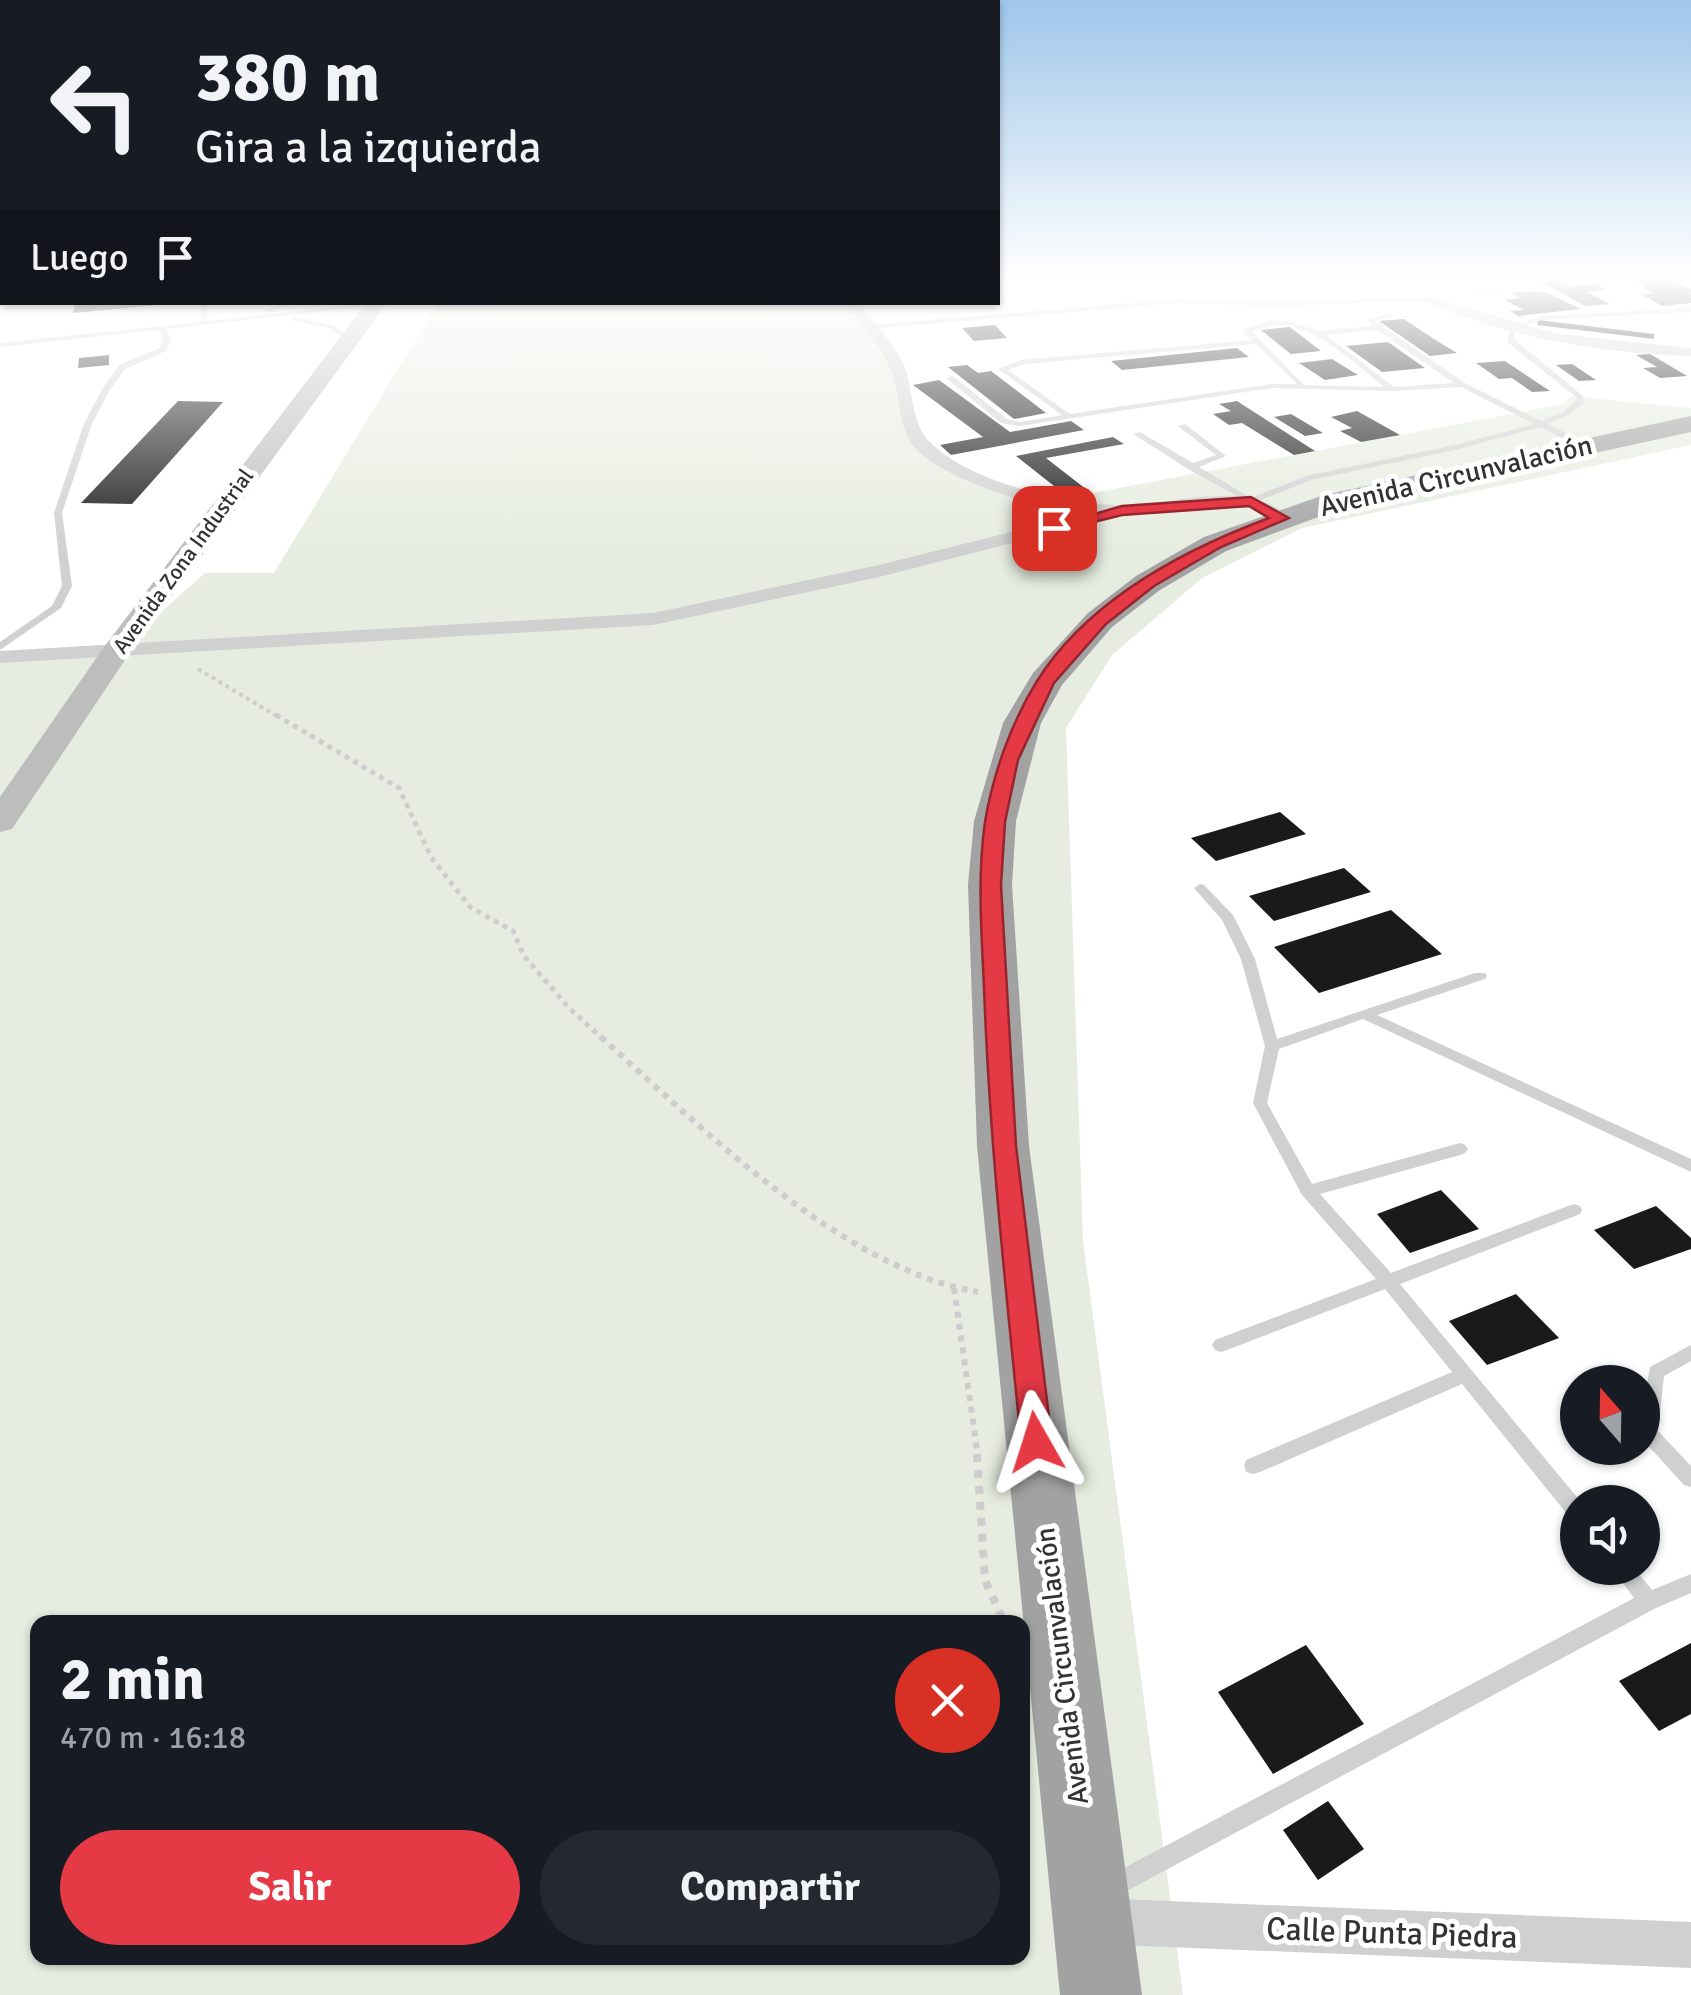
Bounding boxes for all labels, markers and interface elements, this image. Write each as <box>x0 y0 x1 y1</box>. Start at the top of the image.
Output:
text: 380 m <box>195 34 380 120</box>
icon: left <box>30 40 160 170</box>
text: Gira a la izquierda <box>195 120 542 175</box>
icon: arrive <box>148 230 203 285</box>
text: Luego <box>30 234 128 281</box>
street label: Avenida Circunvalación <box>1316 428 1596 524</box>
street label: Avenida Zona Industrial <box>107 463 259 659</box>
pin <box>1012 486 1097 571</box>
icon: arrive <box>1027 501 1082 556</box>
north arrow <box>1560 1365 1660 1465</box>
map controls <box>1560 1365 1660 1585</box>
position arrow <box>984 1390 1088 1494</box>
button: sound <box>1560 1485 1660 1585</box>
street label: Avenida Circunvalación <box>1028 1526 1096 1806</box>
text: 2 min <box>60 1643 205 1717</box>
button: close <box>895 1648 1000 1753</box>
text: 470 m · 16:18 <box>60 1718 246 1757</box>
button: Salir <box>60 1830 520 1945</box>
button: Compartir <box>540 1830 1000 1945</box>
street label: Calle Punta Piedra <box>1266 1909 1518 1957</box>

